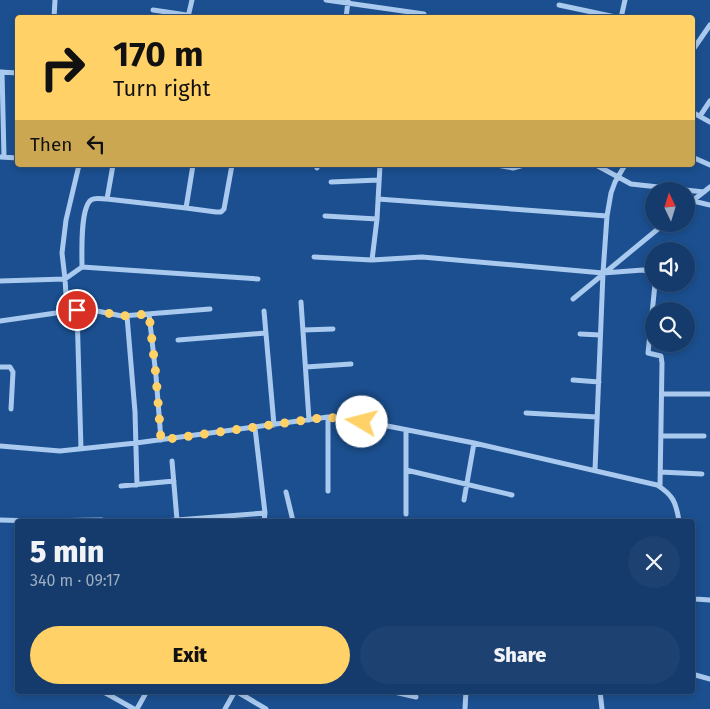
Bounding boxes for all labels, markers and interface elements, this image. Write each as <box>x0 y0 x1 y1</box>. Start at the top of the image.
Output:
text: 170 m <box>113 33 204 75</box>
icon: right <box>30 35 95 100</box>
text: Turn right <box>113 75 210 102</box>
icon: left <box>82 130 110 158</box>
text: Then <box>30 133 72 156</box>
north arrow <box>645 182 695 232</box>
map controls <box>645 182 695 352</box>
button: sound <box>645 242 695 292</box>
pin <box>56 289 98 331</box>
icon: arrive <box>63 296 91 324</box>
button: search <box>645 302 695 352</box>
position arrow <box>335 395 387 447</box>
text: 5 min <box>30 534 104 570</box>
button: close <box>628 536 680 588</box>
text: 340 m · 09:17 <box>30 571 120 590</box>
button: Exit <box>30 626 350 684</box>
button: Share <box>360 626 680 684</box>

